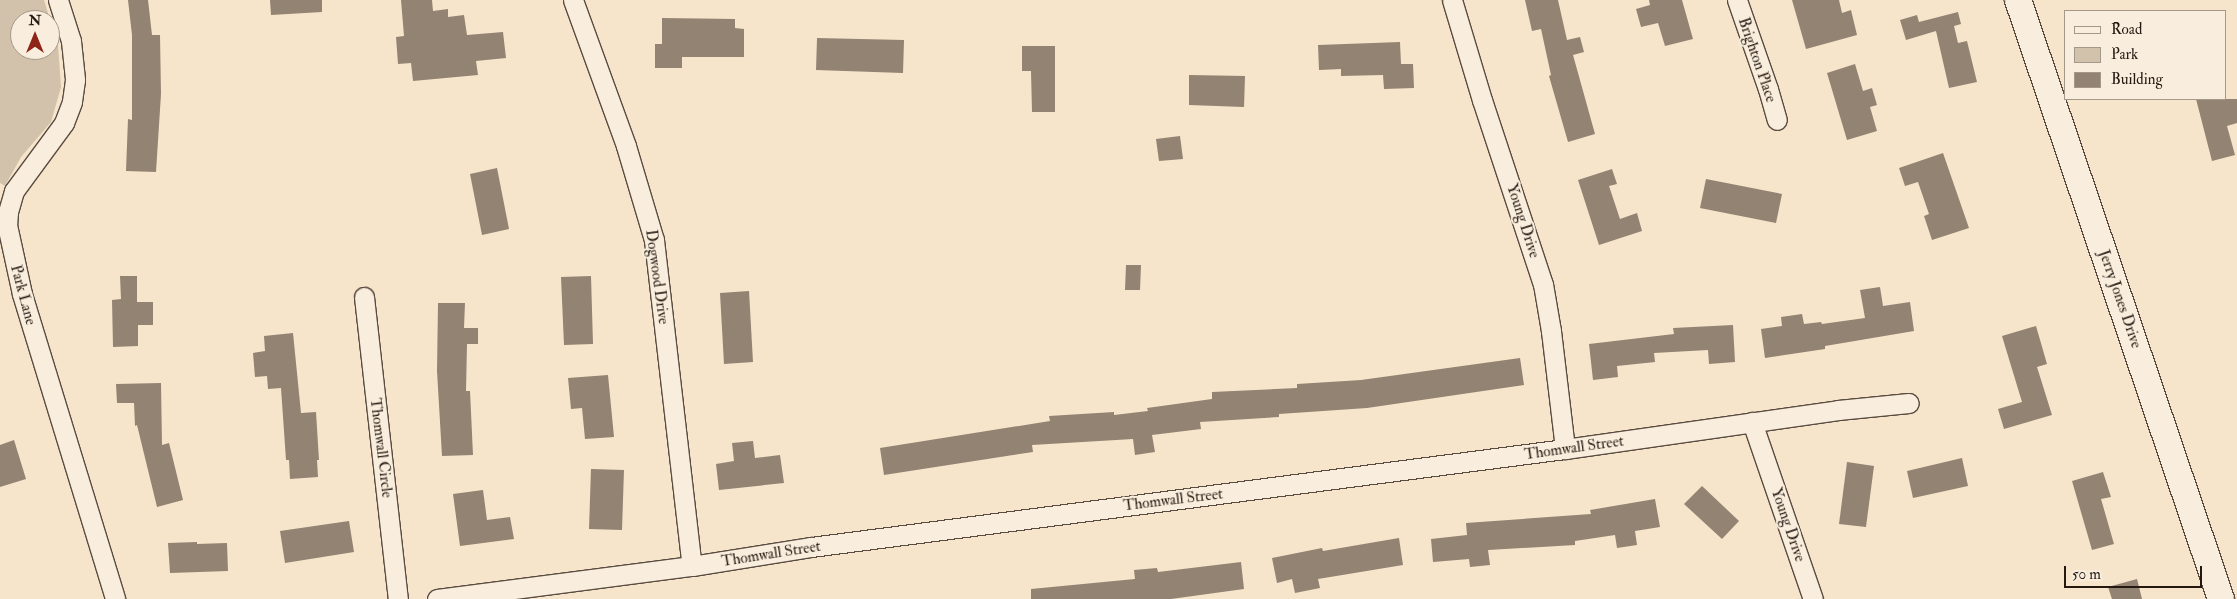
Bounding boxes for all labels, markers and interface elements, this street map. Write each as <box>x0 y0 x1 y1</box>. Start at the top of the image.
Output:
north arrow <box>10 10 60 60</box>
legend <box>2064 10 2227 100</box>
text: N <box>29 12 41 29</box>
street label: Brighton Place <box>1734 15 1780 105</box>
text: Road <box>2111 20 2142 39</box>
text: Park <box>2111 45 2138 64</box>
text: Building <box>2111 70 2163 89</box>
street label: Young Drive <box>1503 182 1543 260</box>
street label: Dogwood Drive <box>641 229 673 325</box>
street label: Jerry Jones Drive <box>2095 248 2145 350</box>
street label: Park Lane <box>6 263 40 327</box>
street label: Thomwall Circle <box>366 397 396 499</box>
street label: Thomwall Street <box>1523 432 1625 464</box>
street label: Thomwall Street <box>1122 485 1224 515</box>
street label: Young Drive <box>1767 486 1809 564</box>
street label: Thomwall Street <box>720 537 822 571</box>
scale bar <box>2067 556 2204 588</box>
text: 50 m <box>2072 565 2101 584</box>

